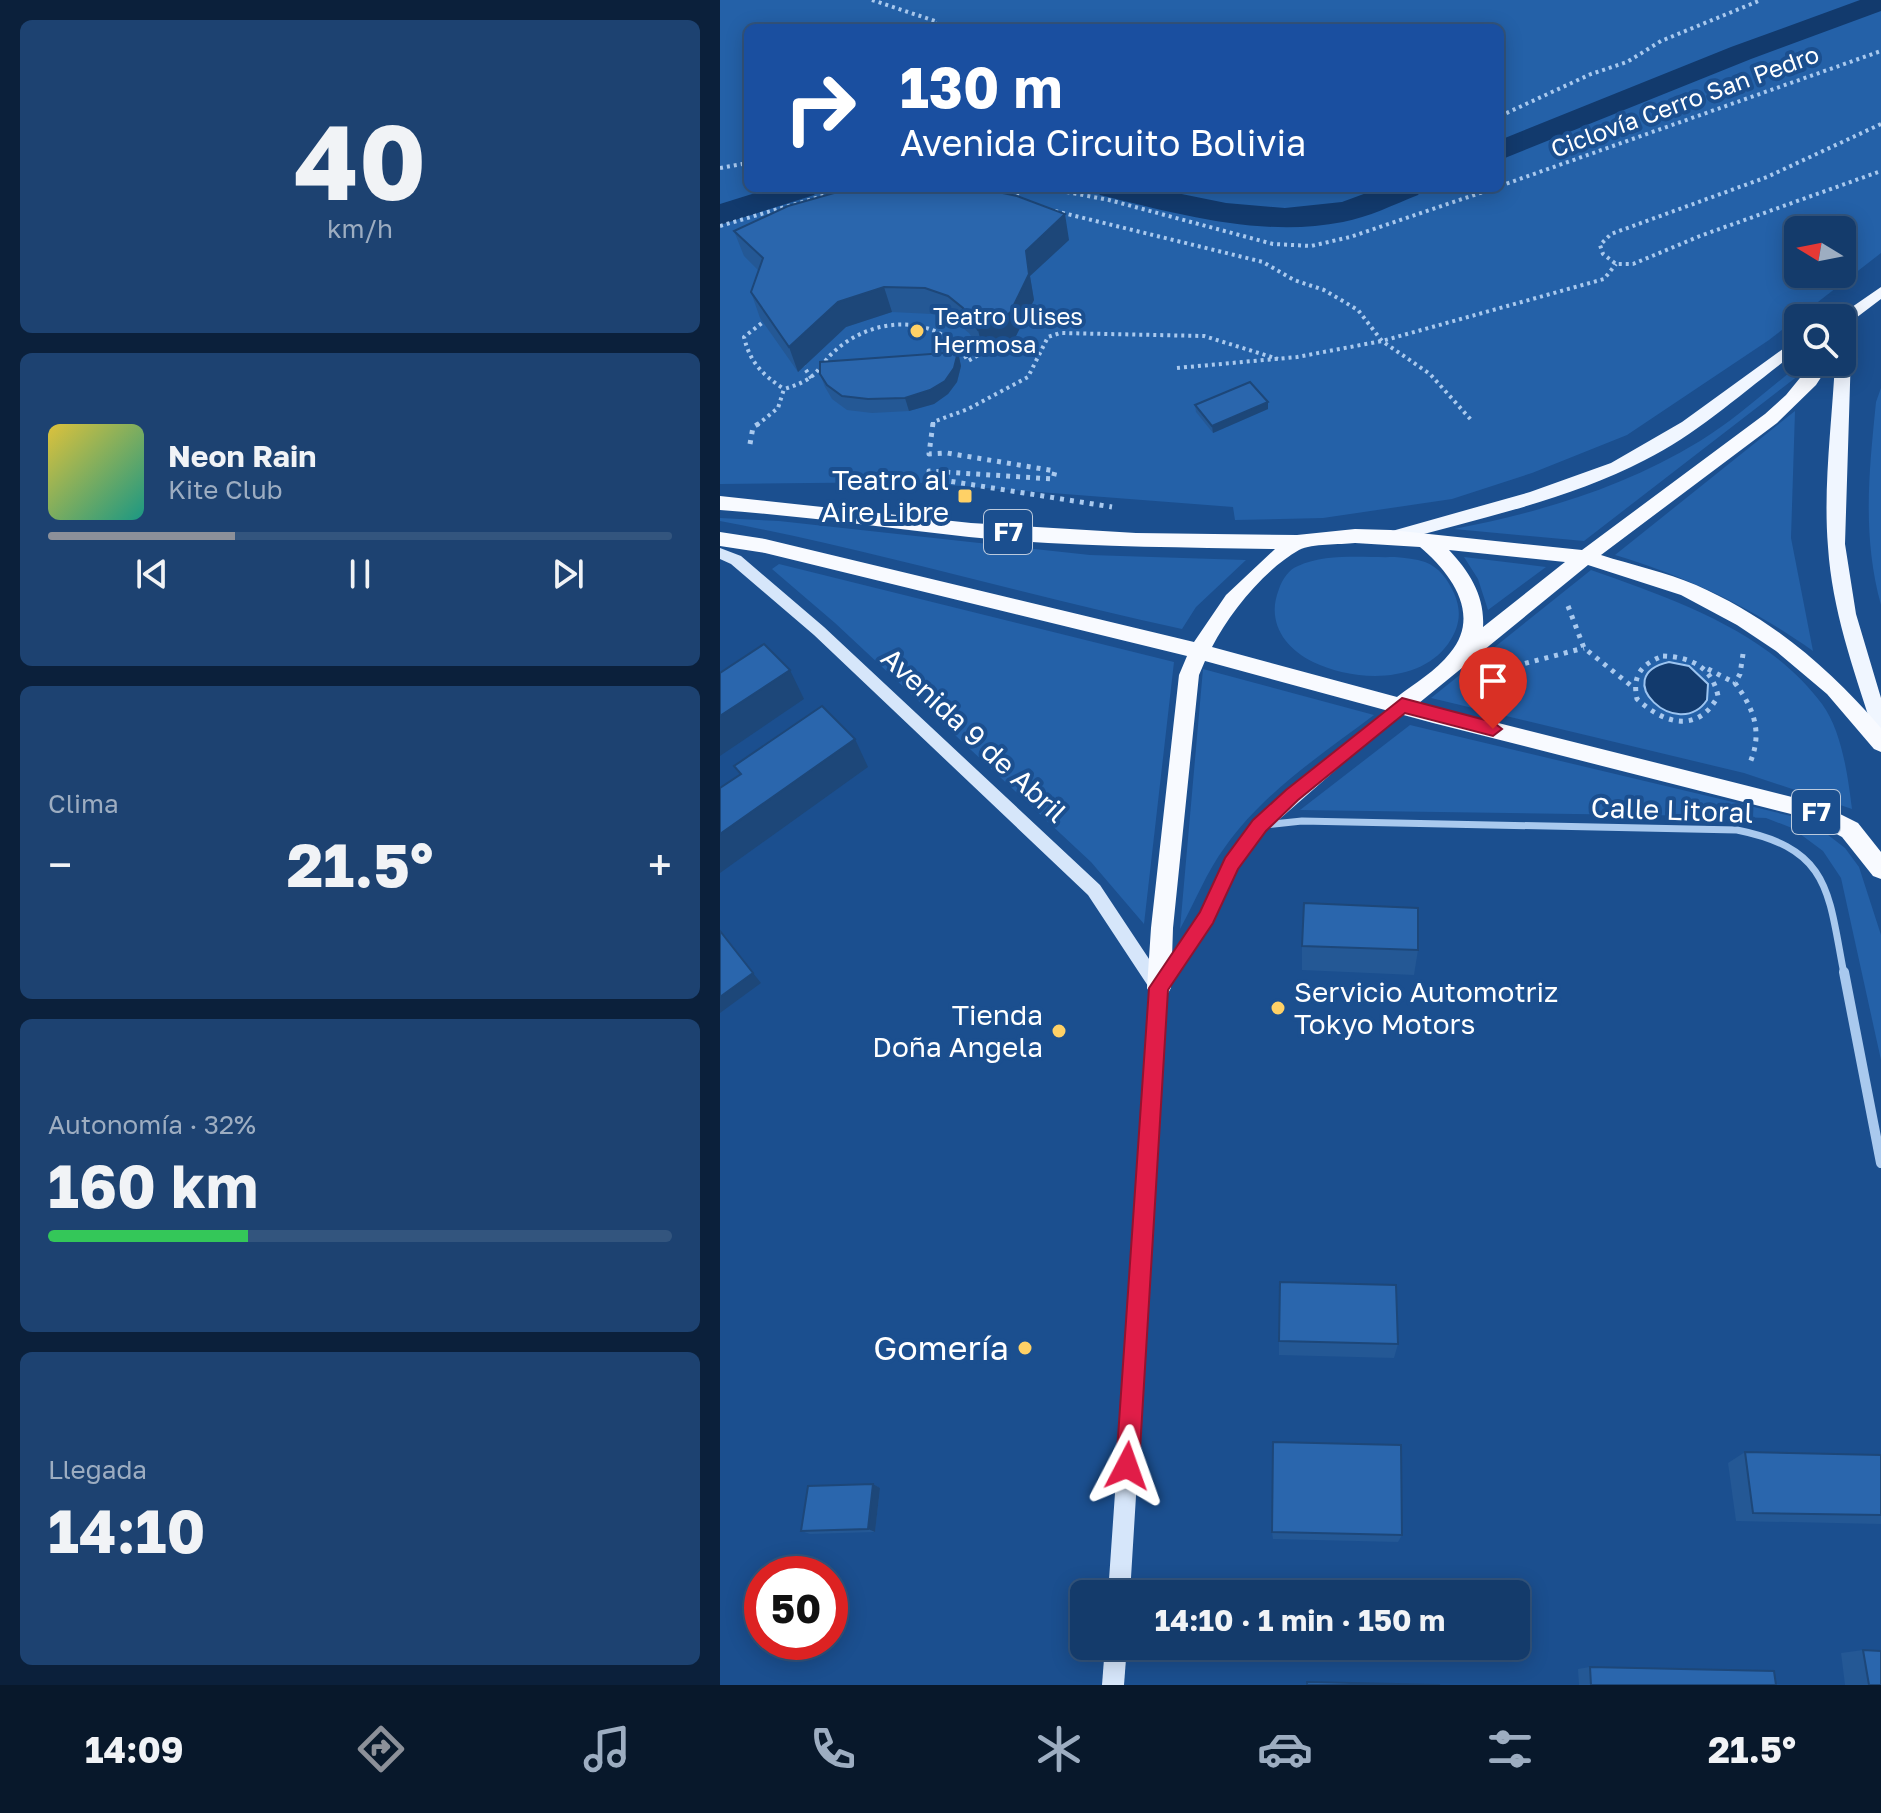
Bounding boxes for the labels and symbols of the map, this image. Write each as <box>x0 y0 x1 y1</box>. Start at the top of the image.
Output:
street label: Ciclovía Cerro San Pedro <box>1547 39 1822 163</box>
north arrow <box>1784 216 1856 288</box>
place label: Teatro Ulises Hermosa <box>933 301 1083 358</box>
marker: Teatro Ulises Hermosa <box>908 322 926 340</box>
place label: Teatro al Aire Libre <box>821 463 949 528</box>
marker: Teatro al Aire Libre <box>956 487 974 505</box>
road number: F7 <box>984 510 1032 554</box>
street label: Avenida 9 de Abril <box>875 640 1074 829</box>
pin <box>1459 647 1527 729</box>
street label: Calle Litoral <box>1590 790 1754 829</box>
road number: F7 <box>1792 790 1840 834</box>
place label: Servicio Automotriz Tokyo Motors <box>1294 975 1558 1040</box>
place label: Tienda Doña Angela <box>872 998 1043 1063</box>
marker: Servicio Automotriz Tokyo Motors <box>1269 999 1287 1017</box>
marker: Tienda Doña Angela <box>1050 1022 1068 1040</box>
place label: Gomería <box>873 1327 1009 1367</box>
marker: Gomería <box>1016 1339 1034 1357</box>
position arrow <box>1085 1424 1169 1508</box>
speed limit sign: 50 <box>744 1556 848 1660</box>

